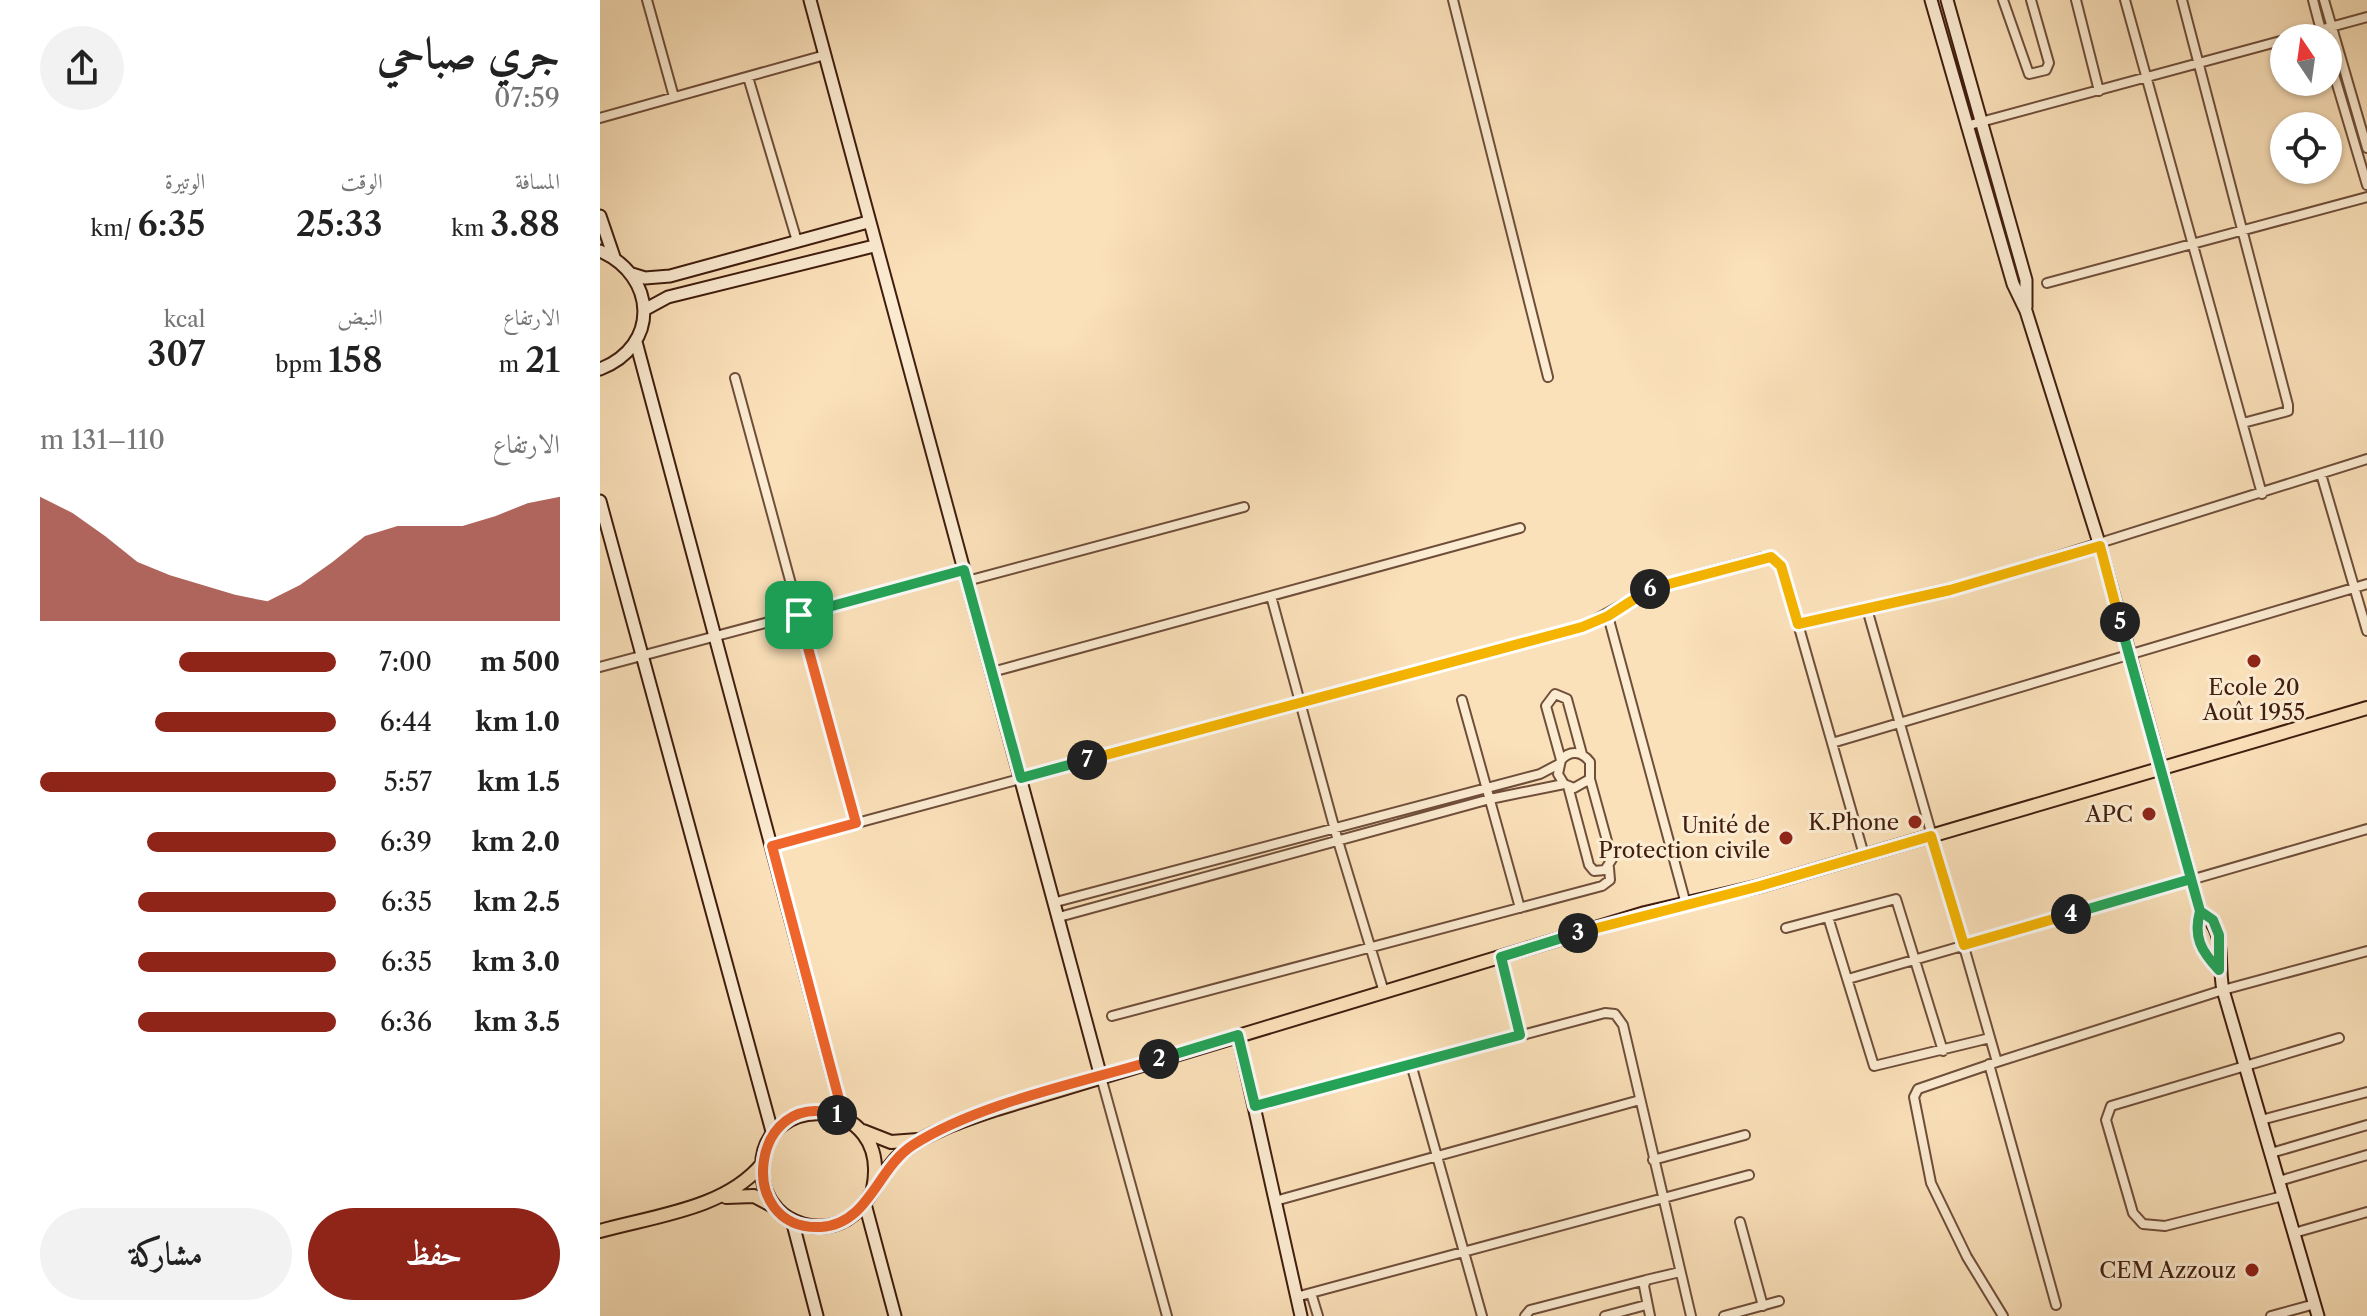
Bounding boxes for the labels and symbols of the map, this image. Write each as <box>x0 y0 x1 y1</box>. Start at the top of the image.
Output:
north arrow <box>2270 24 2342 96</box>
pin: 6 <box>1630 569 1670 609</box>
pin <box>765 581 833 649</box>
pin: 5 <box>2100 602 2140 642</box>
marker: Ecole 20 Août 1955 <box>2245 652 2263 670</box>
place label: Ecole 20 Août 1955 <box>2202 674 2305 726</box>
pin: 7 <box>1067 740 1107 780</box>
place label: APC <box>2084 801 2133 828</box>
marker: APC <box>2140 805 2158 823</box>
place label: K.Phone <box>1808 809 1899 836</box>
place label: Unité de Protection civile <box>1598 812 1770 864</box>
marker: K.Phone <box>1906 813 1924 831</box>
marker: Unité de Protection civile <box>1777 829 1795 847</box>
pin: 4 <box>2051 894 2091 934</box>
pin: 3 <box>1558 913 1598 953</box>
pin: 2 <box>1139 1039 1179 1079</box>
pin: 1 <box>817 1095 857 1135</box>
place label: CEM Azzouz <box>2099 1257 2236 1284</box>
marker: CEM Azzouz <box>2243 1261 2261 1279</box>

